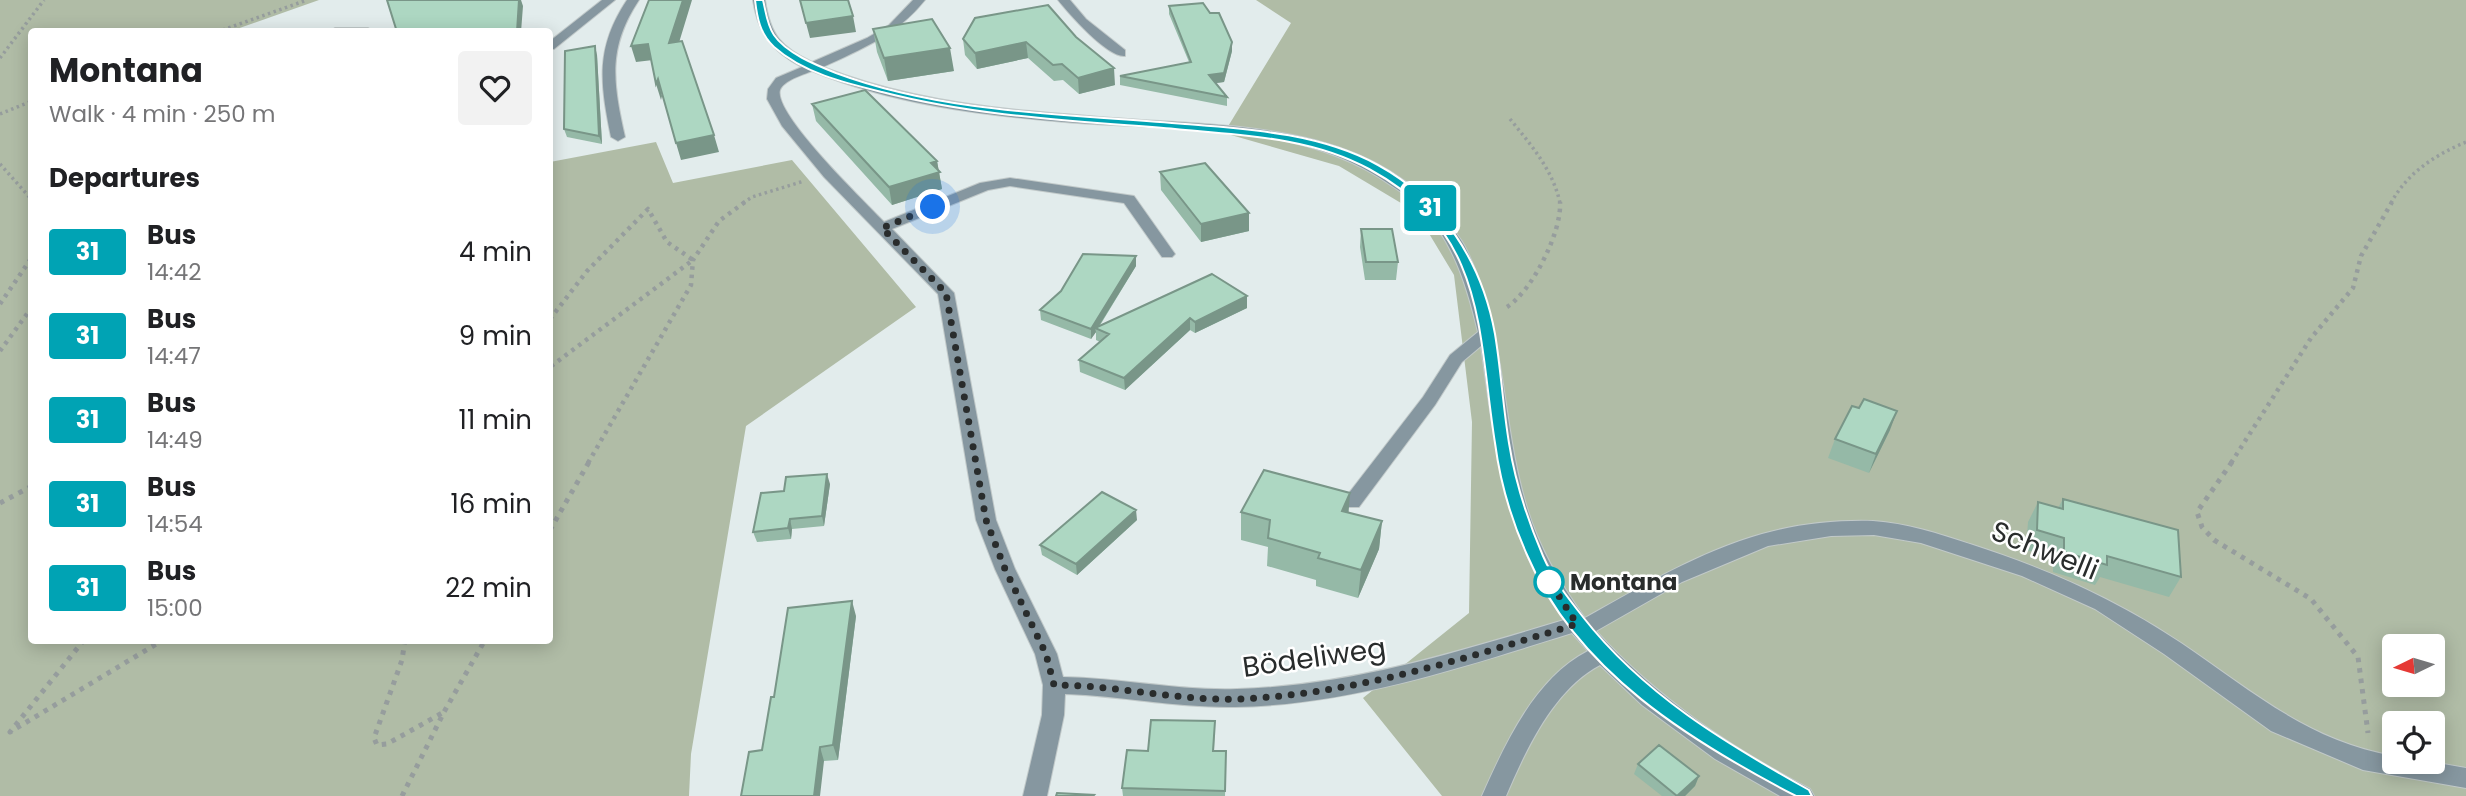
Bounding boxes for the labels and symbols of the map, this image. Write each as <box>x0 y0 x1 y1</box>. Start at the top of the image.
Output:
line badge: 31 <box>1398 185 1462 231</box>
your location <box>915 189 950 224</box>
street label: Schwelli <box>1985 511 2104 590</box>
place label: Montana <box>1570 566 1677 598</box>
marker: Montana <box>1534 567 1564 597</box>
street label: Bödeliweg <box>1240 628 1388 687</box>
north arrow <box>2382 634 2445 696</box>

